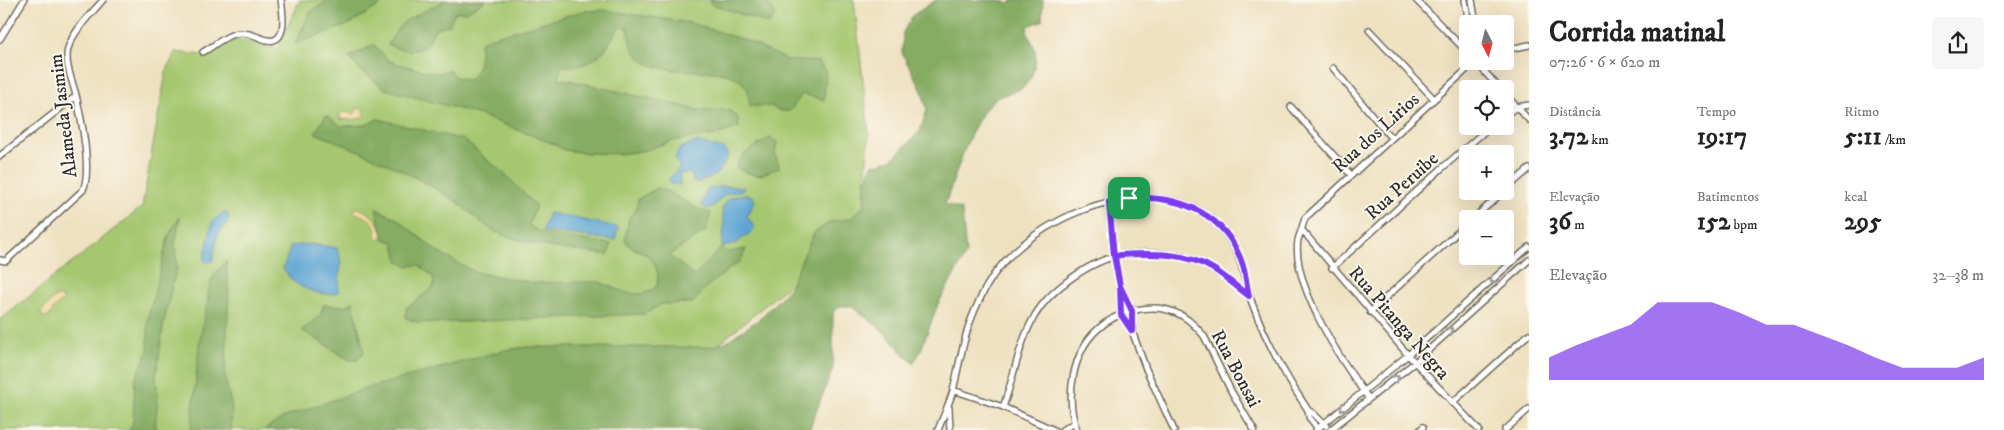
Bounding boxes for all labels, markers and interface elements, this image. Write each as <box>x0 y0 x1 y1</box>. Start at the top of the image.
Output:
north arrow <box>1459 15 1514 70</box>
map controls <box>1459 15 1514 265</box>
text: Corrida matinal <box>1549 15 1725 50</box>
button: share <box>1932 17 1984 69</box>
text: 07:26 · 6 × 620 m <box>1549 52 1660 72</box>
street label: Alameda Jasmim <box>44 53 82 179</box>
button: locate <box>1459 80 1514 135</box>
street label: Rua dos Lirios <box>1328 88 1424 178</box>
text: Distância <box>1549 103 1601 121</box>
text: Tempo <box>1697 103 1736 121</box>
text: Ritmo <box>1844 103 1879 121</box>
text: 3.72 <box>1549 121 1588 152</box>
text: 19:17 <box>1697 121 1747 152</box>
text: 5:11 <box>1844 121 1882 152</box>
text: km <box>1588 131 1609 149</box>
text: /km <box>1882 131 1906 149</box>
button: + <box>1459 145 1514 200</box>
street label: Rua Peruibe <box>1361 147 1443 225</box>
pin <box>1108 177 1150 219</box>
icon: arrive <box>1115 184 1143 212</box>
text: Elevação <box>1549 188 1600 206</box>
text: Batimentos <box>1697 188 1759 206</box>
text: kcal <box>1844 188 1867 206</box>
text: 36 <box>1549 206 1571 237</box>
text: 152 <box>1697 206 1730 237</box>
text: 295 <box>1844 206 1882 237</box>
button: − <box>1459 210 1514 265</box>
text: m <box>1571 216 1585 234</box>
text: bpm <box>1730 216 1758 234</box>
street label: Rua Pitanga Negra <box>1343 262 1454 384</box>
text: Elevação <box>1549 265 1607 285</box>
text: 32–38 m <box>1932 265 1984 285</box>
one-way arrow <box>1489 274 1498 283</box>
street label: Rua Bonsai <box>1206 326 1266 411</box>
one-way arrow <box>1445 327 1454 336</box>
one-way arrow <box>1390 375 1399 383</box>
one-way arrow <box>1339 403 1348 412</box>

